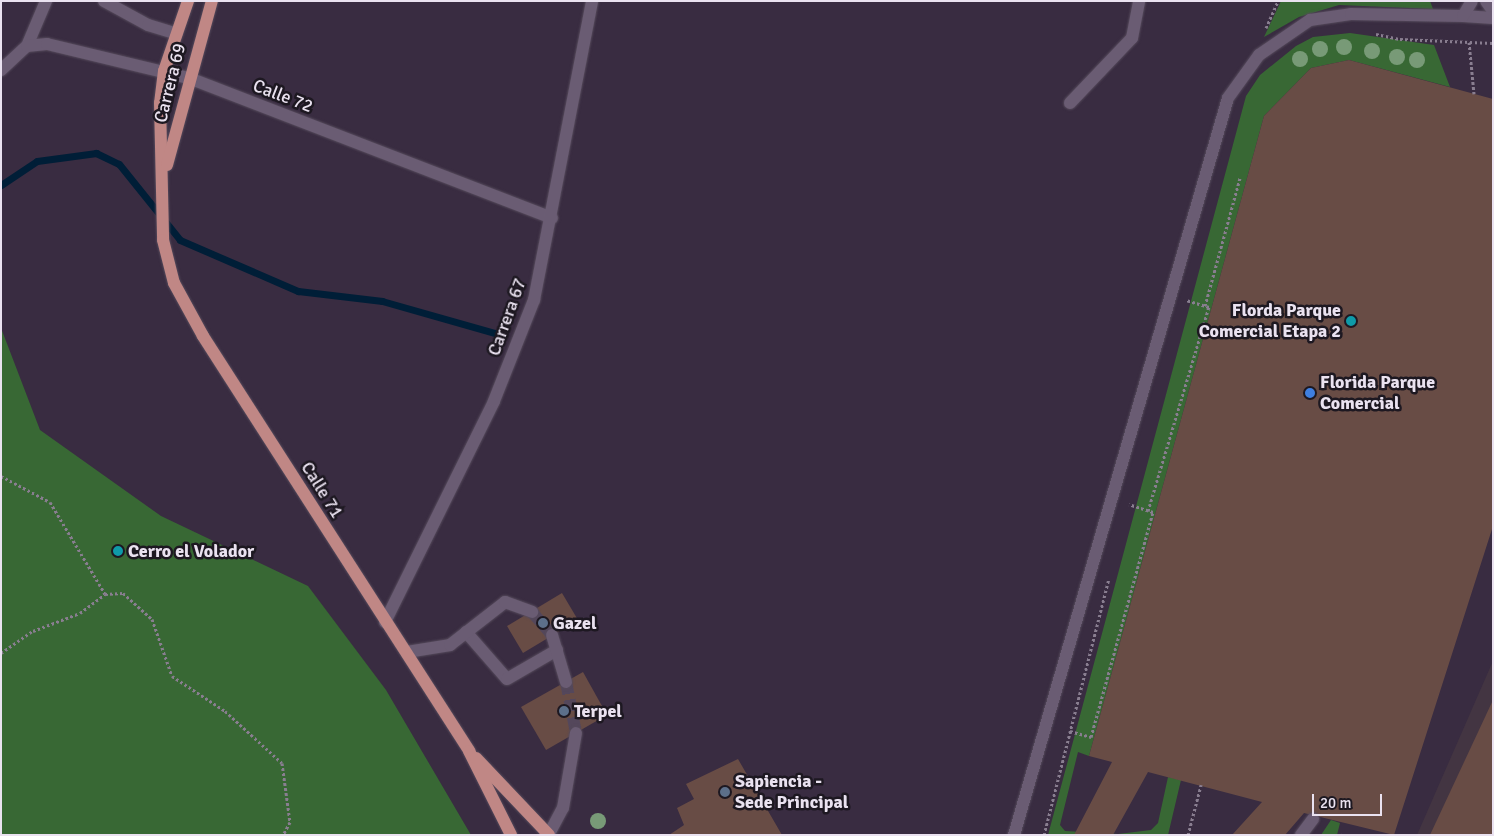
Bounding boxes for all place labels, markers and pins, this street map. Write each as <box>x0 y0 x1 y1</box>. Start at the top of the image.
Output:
place label: Florda Parque Comercial Etapa 2 <box>1199 300 1341 342</box>
marker: Florda Parque Comercial Etapa 2 <box>1345 315 1357 327</box>
place label: Florida Parque Comercial <box>1320 372 1435 414</box>
marker: Florida Parque Comercial <box>1304 387 1316 399</box>
place label: Cerro el Volador <box>128 540 254 562</box>
marker: Cerro el Volador <box>112 545 124 557</box>
place label: Gazel <box>553 612 597 634</box>
marker: Gazel <box>537 617 549 629</box>
place label: Terpel <box>574 700 622 722</box>
marker: Terpel <box>558 705 570 717</box>
place label: Sapiencia - Sede Principal <box>735 771 848 814</box>
marker: Sapiencia - Sede Principal <box>719 786 731 798</box>

